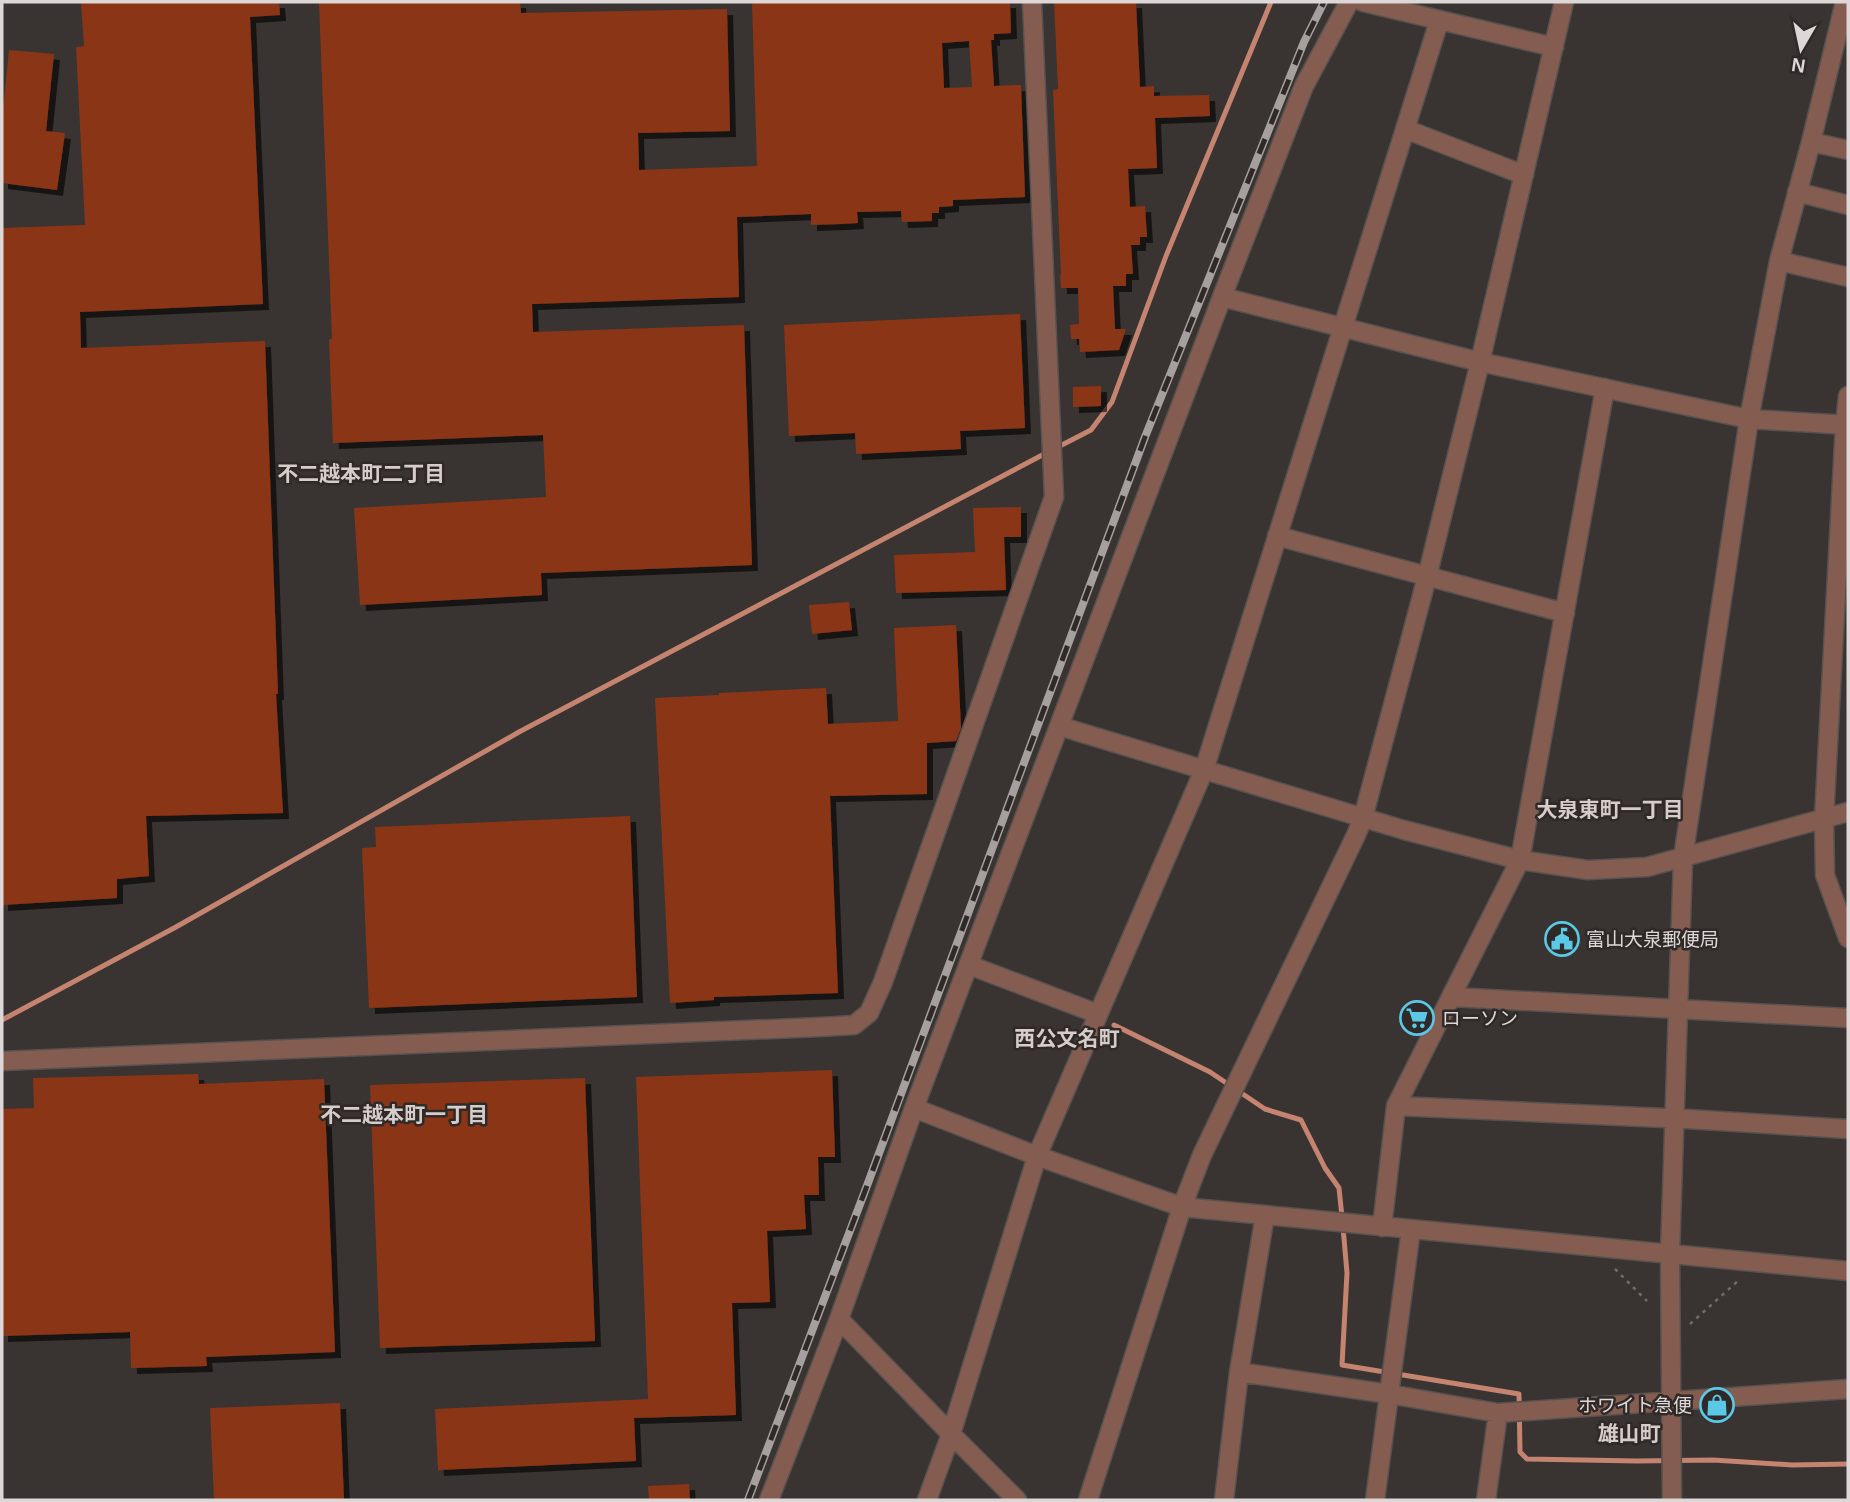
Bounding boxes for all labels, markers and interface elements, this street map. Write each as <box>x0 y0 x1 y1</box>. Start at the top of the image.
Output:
north arrow <box>1766 14 1836 84</box>
text: N <box>1790 54 1807 77</box>
district label: 不二越本町二丁目 <box>277 462 445 485</box>
district label: 大泉東町一丁目 <box>1537 798 1684 821</box>
public building icon: 富山大泉郵便局 <box>1543 920 1581 958</box>
place label: 富山大泉郵便局 <box>1586 929 1719 950</box>
supermarket icon: ローソン <box>1398 999 1436 1037</box>
place label: ローソン <box>1442 1008 1518 1029</box>
district label: 西公文名町 <box>1015 1027 1120 1050</box>
district label: 不二越本町一丁目 <box>320 1103 488 1126</box>
shop icon: ホワイト急便 <box>1698 1386 1736 1424</box>
place label: ホワイト急便 <box>1578 1395 1692 1416</box>
district label: 雄山町 <box>1598 1422 1661 1445</box>

